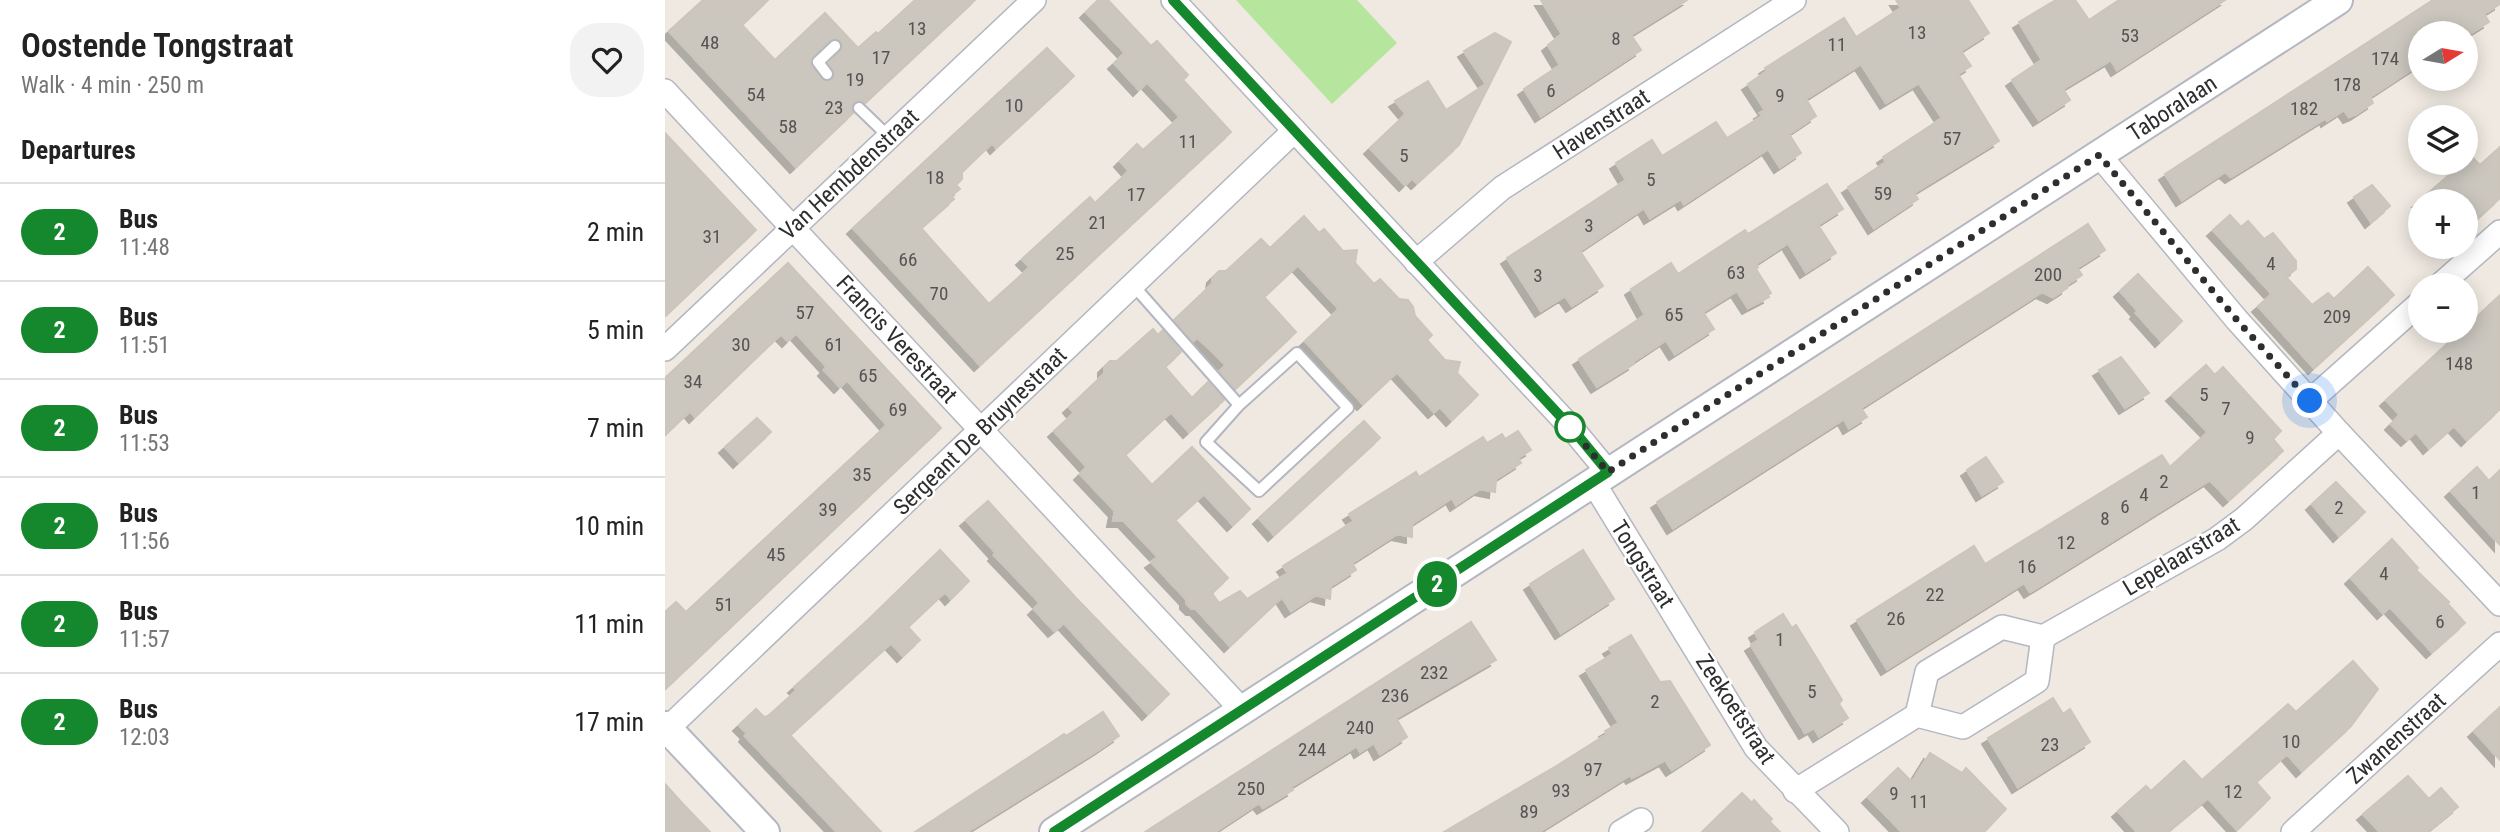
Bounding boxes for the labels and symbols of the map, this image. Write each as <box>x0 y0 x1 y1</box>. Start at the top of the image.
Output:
house number: 13 <box>908 17 926 40</box>
house number: 13 <box>1908 21 1926 44</box>
north arrow <box>2408 21 2478 91</box>
house number: 53 <box>2121 24 2139 47</box>
house number: 8 <box>1611 27 1621 50</box>
house number: 48 <box>701 31 719 54</box>
house number: 11 <box>1828 33 1846 56</box>
house number: 17 <box>872 46 890 69</box>
house number: 174 <box>2371 47 2399 70</box>
house number: 19 <box>846 68 864 91</box>
street label: Taboralaan <box>2123 70 2222 147</box>
house number: 178 <box>2333 73 2361 96</box>
house number: 6 <box>1546 79 1556 102</box>
house number: 54 <box>747 83 765 106</box>
street label: Havenstraat <box>1548 83 1655 166</box>
house number: 9 <box>1775 84 1785 107</box>
house number: 10 <box>1005 94 1023 117</box>
house number: 23 <box>825 96 843 119</box>
house number: 182 <box>2290 97 2318 120</box>
street label: Van Hembdenstraat <box>774 103 924 245</box>
house number: 58 <box>779 115 797 138</box>
house number: 57 <box>1943 127 1961 150</box>
house number: 11 <box>1179 130 1197 153</box>
house number: 5 <box>1399 144 1409 167</box>
house number: 18 <box>926 166 944 189</box>
house number: 5 <box>1646 168 1656 191</box>
house number: 59 <box>1874 182 1892 205</box>
house number: 17 <box>1127 183 1145 206</box>
house number: 21 <box>1089 211 1107 234</box>
house number: 3 <box>1584 214 1594 237</box>
house number: 31 <box>703 225 721 248</box>
house number: 25 <box>1056 242 1074 265</box>
house number: 66 <box>899 248 917 271</box>
house number: 4 <box>2266 252 2276 275</box>
house number: 63 <box>1727 261 1745 284</box>
house number: 200 <box>2034 263 2062 286</box>
house number: 3 <box>1533 264 1543 287</box>
street label: Francis Verestraat <box>831 270 963 409</box>
house number: 70 <box>930 282 948 305</box>
house number: 57 <box>796 301 814 324</box>
house number: 65 <box>1665 303 1683 326</box>
house number: 209 <box>2323 305 2351 328</box>
house number: 30 <box>732 333 750 356</box>
house number: 61 <box>825 333 843 356</box>
street label: Sergeant De Bruynestraat <box>888 342 1072 521</box>
house number: 148 <box>2445 352 2473 375</box>
house number: 65 <box>859 364 877 387</box>
house number: 34 <box>684 370 702 393</box>
house number: 5 <box>2199 383 2209 406</box>
your location <box>2292 383 2327 418</box>
house number: 7 <box>2221 397 2231 420</box>
house number: 69 <box>889 398 907 421</box>
unlabelled marker <box>1555 412 1585 442</box>
house number: 9 <box>2245 426 2255 449</box>
house number: 35 <box>853 463 871 486</box>
house number: 2 <box>2159 470 2169 493</box>
house number: 1 <box>2471 481 2481 504</box>
house number: 4 <box>2139 483 2149 506</box>
house number: 6 <box>2120 495 2130 518</box>
house number: 2 <box>2334 496 2344 519</box>
house number: 39 <box>819 498 837 521</box>
house number: 8 <box>2100 507 2110 530</box>
street label: Lepelaarstraat <box>2118 511 2244 602</box>
street label: Tongstraat <box>1605 516 1680 613</box>
house number: 12 <box>2057 531 2075 554</box>
house number: 45 <box>767 543 785 566</box>
house number: 16 <box>2018 555 2036 578</box>
line badge: 2 <box>1414 561 1460 607</box>
house number: 4 <box>2379 562 2389 585</box>
house number: 22 <box>1926 583 1944 606</box>
house number: 51 <box>715 593 733 616</box>
house number: 26 <box>1887 607 1905 630</box>
house number: 6 <box>2435 610 2445 633</box>
house number: 1 <box>1775 628 1785 651</box>
street label: Zeekoetstraat <box>1690 649 1781 769</box>
house number: 232 <box>1420 661 1448 684</box>
house number: 5 <box>1807 680 1817 703</box>
house number: 236 <box>1381 684 1409 707</box>
street label: Zwanenstraat <box>2341 687 2451 790</box>
house number: 2 <box>1650 690 1660 713</box>
house number: 240 <box>1346 716 1374 739</box>
house number: 10 <box>2282 730 2300 753</box>
house number: 23 <box>2041 733 2059 756</box>
house number: 244 <box>1298 738 1326 761</box>
house number: 97 <box>1584 758 1602 781</box>
house number: 250 <box>1237 777 1265 800</box>
house number: 93 <box>1552 779 1570 802</box>
house number: 12 <box>2224 780 2242 803</box>
house number: 9 <box>1889 782 1899 805</box>
house number: 11 <box>1910 790 1928 813</box>
house number: 89 <box>1520 800 1538 823</box>

